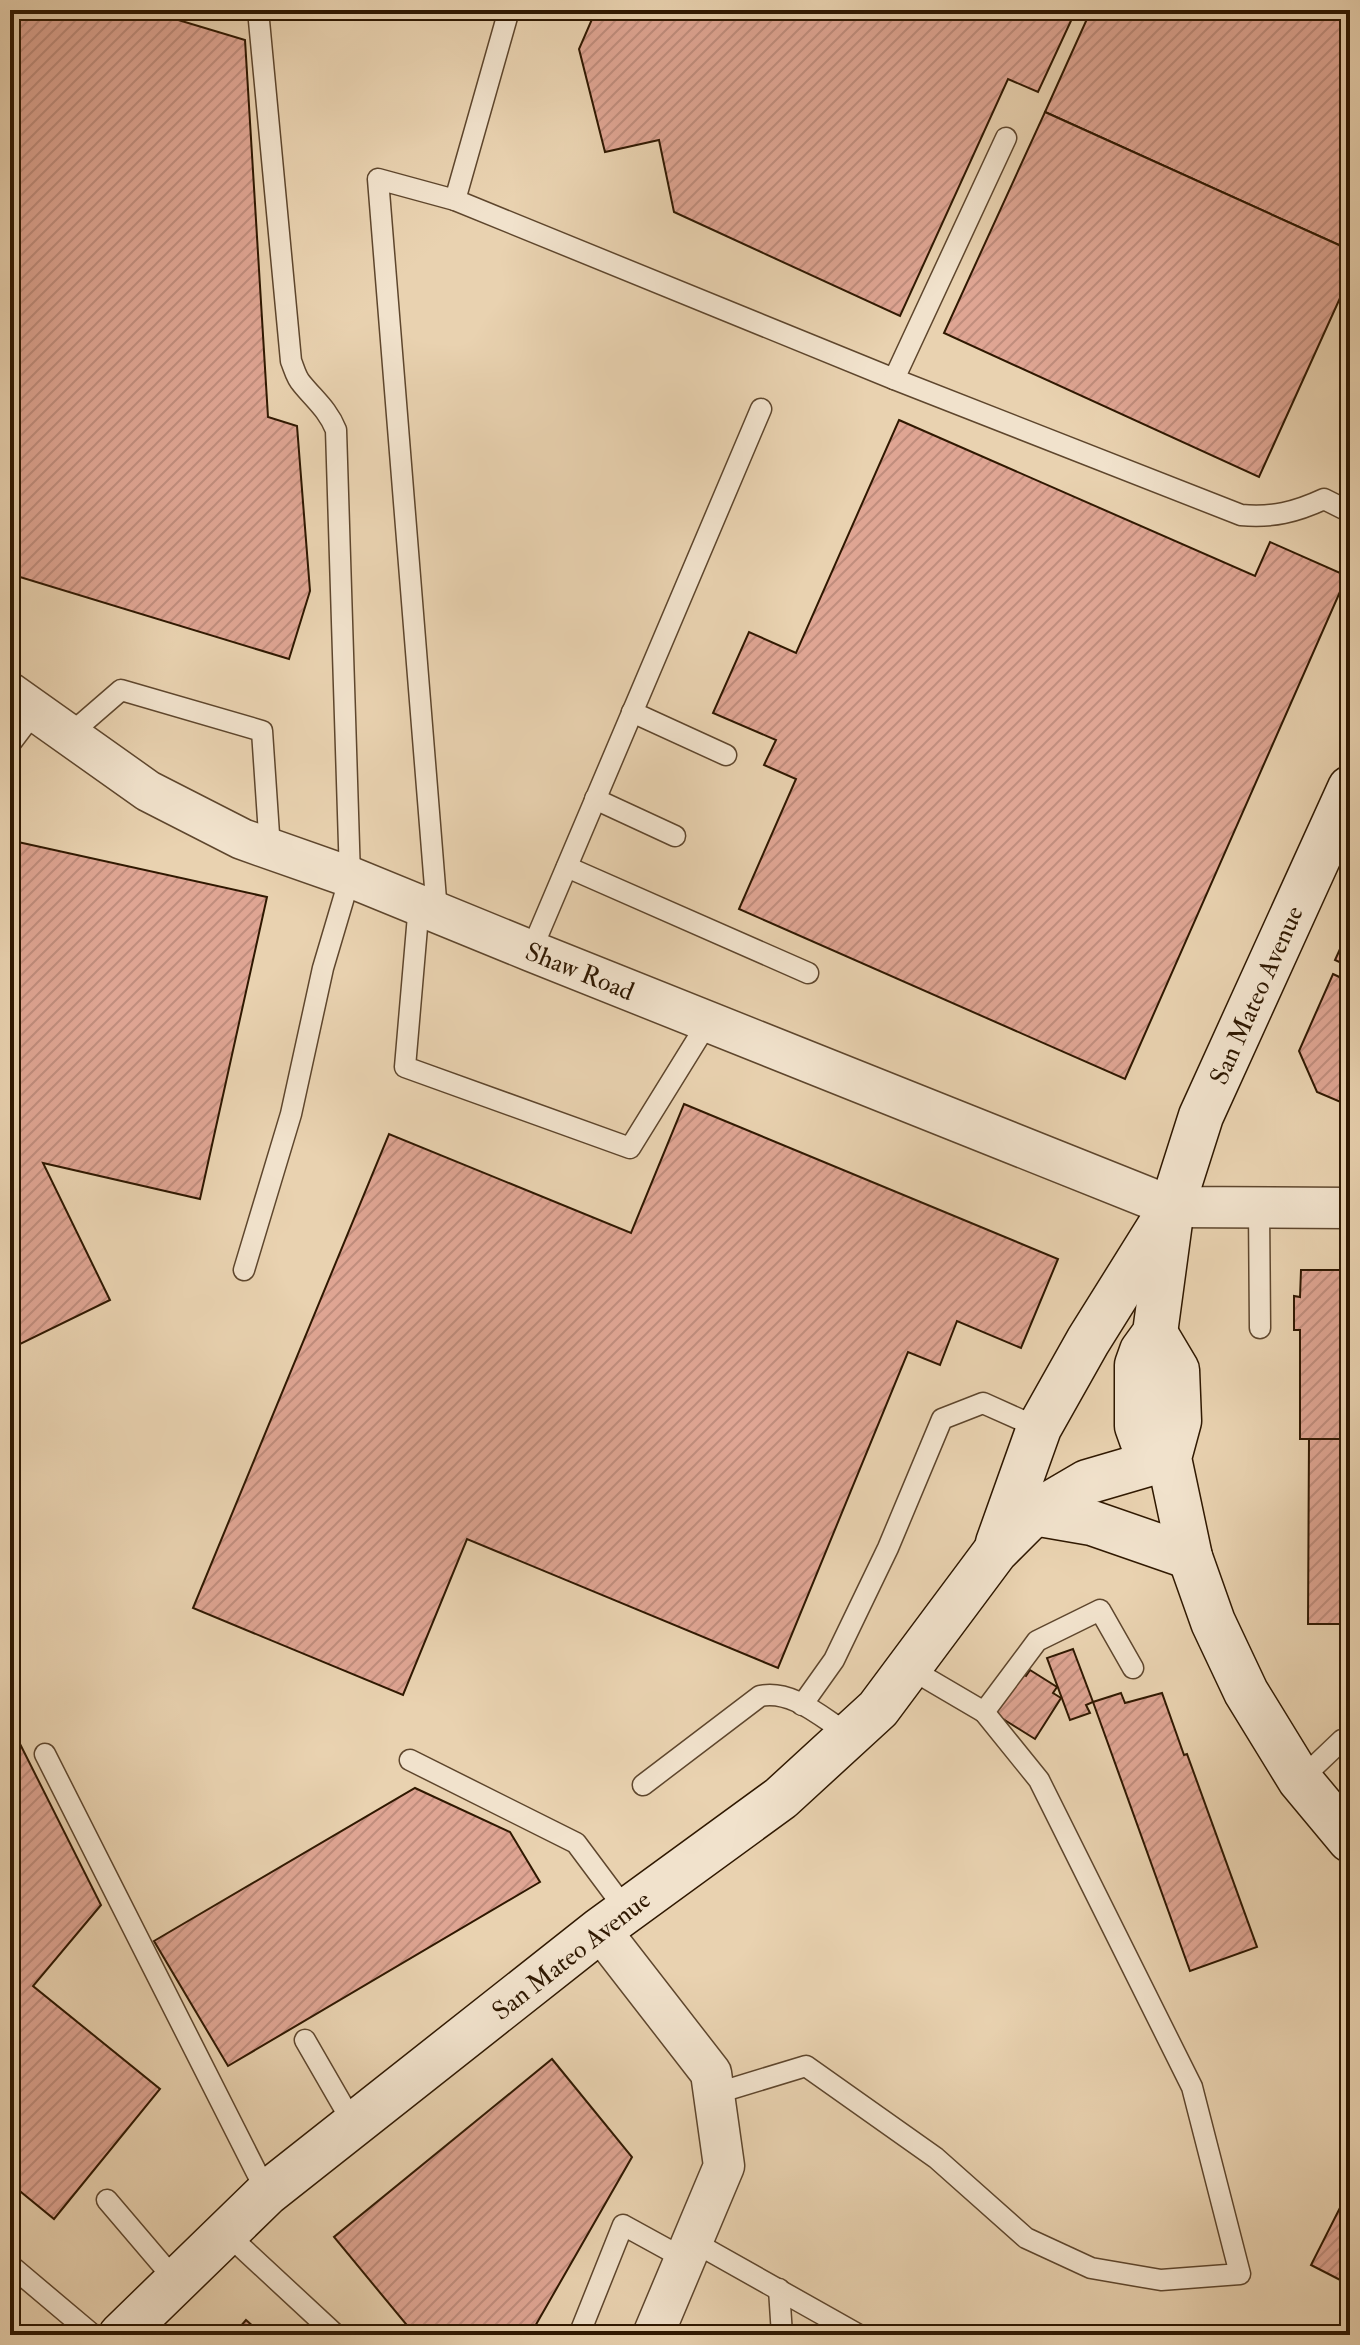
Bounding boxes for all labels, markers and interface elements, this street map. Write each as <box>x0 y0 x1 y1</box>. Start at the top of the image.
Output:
street label: San Mateo Avenue <box>1203 901 1311 1090</box>
street label: Shaw Road <box>521 936 639 1008</box>
street label: San Mateo Avenue <box>486 1884 657 2028</box>

